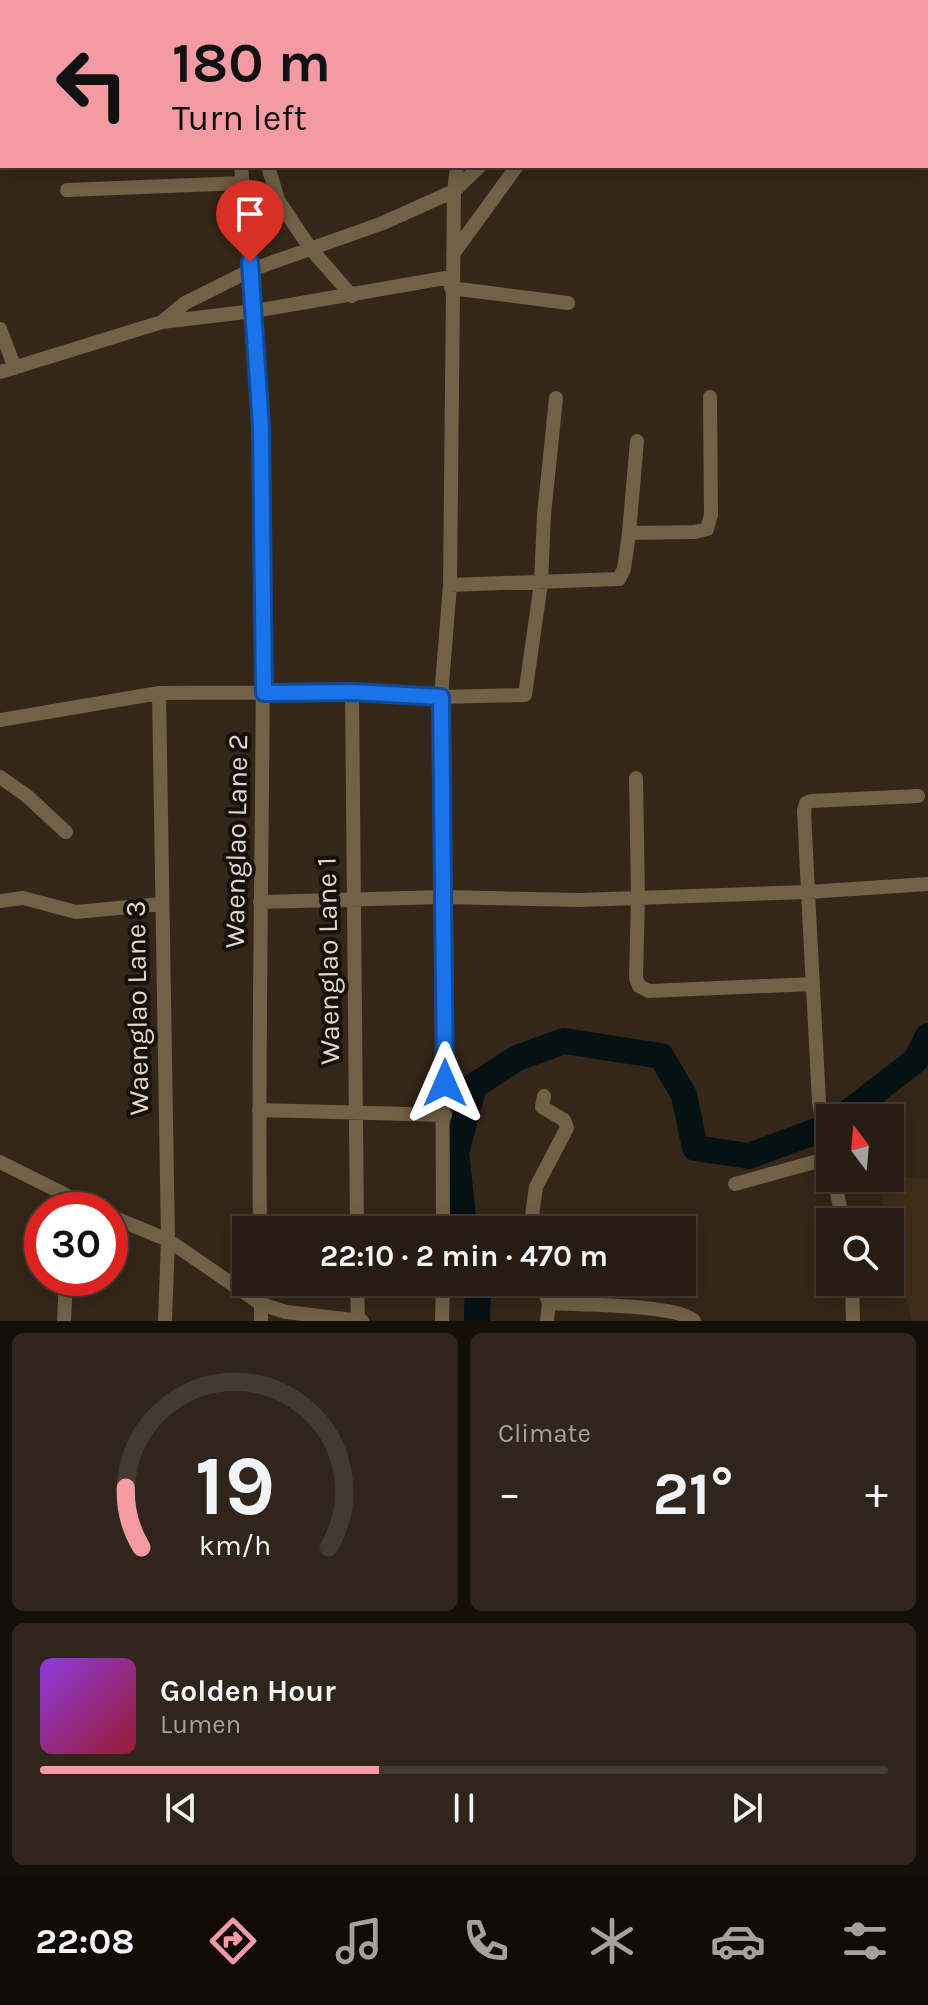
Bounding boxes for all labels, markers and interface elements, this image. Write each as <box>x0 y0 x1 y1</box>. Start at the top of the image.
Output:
text: 180 m <box>172 30 331 95</box>
icon: left <box>40 32 144 136</box>
text: Turn left <box>172 97 307 139</box>
pin <box>216 180 284 262</box>
icon: arrive <box>228 192 272 236</box>
street label: Waenglao Lane 2 <box>218 733 254 949</box>
street label: Waenglao Lane 1 <box>310 857 346 1065</box>
street label: Waenglao Lane 3 <box>119 900 155 1116</box>
position arrow <box>403 1041 487 1125</box>
north arrow <box>816 1104 904 1192</box>
map controls <box>816 1104 904 1296</box>
speed limit sign: 30 <box>24 1192 128 1296</box>
button: search <box>816 1208 904 1296</box>
text: 22:10 · 2 min · 470 m <box>320 1238 608 1274</box>
text: Climate <box>498 1418 591 1449</box>
text: 19 <box>195 1438 275 1535</box>
text: 21° <box>653 1459 734 1529</box>
text: − <box>498 1468 521 1519</box>
text: + <box>865 1468 888 1519</box>
text: km/h <box>199 1529 271 1562</box>
text: Golden Hour <box>160 1673 336 1709</box>
text: Lumen <box>160 1709 241 1740</box>
icon: previous <box>159 1786 203 1830</box>
icon: pause <box>442 1786 486 1830</box>
icon: next <box>725 1786 769 1830</box>
icon: directions <box>205 1913 261 1969</box>
icon: music <box>331 1913 387 1969</box>
icon: phone <box>458 1913 514 1969</box>
icon: climate <box>584 1913 640 1969</box>
icon: car <box>710 1913 766 1969</box>
icon: filters <box>837 1913 893 1969</box>
text: 22:08 <box>35 1920 135 1962</box>

